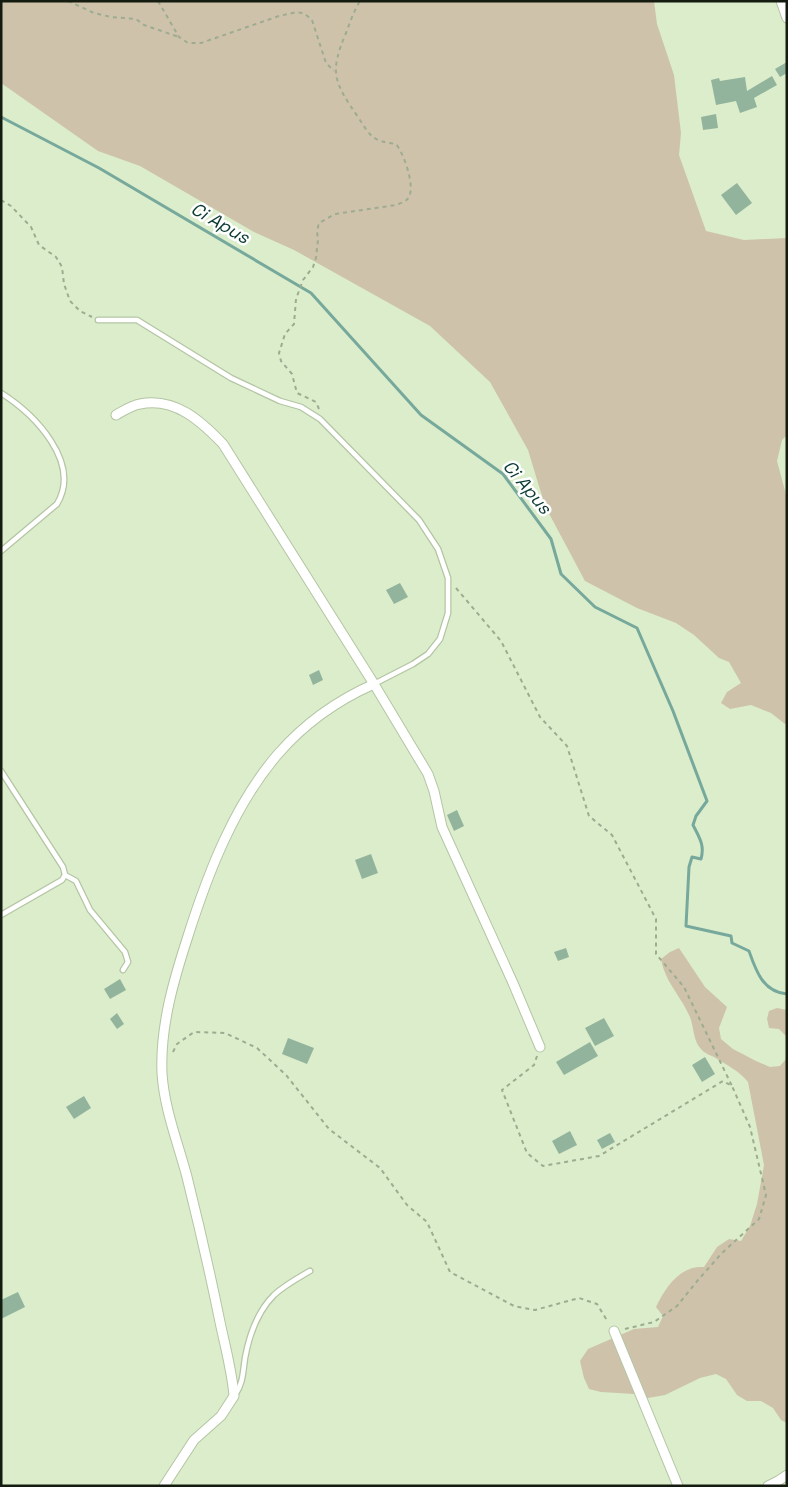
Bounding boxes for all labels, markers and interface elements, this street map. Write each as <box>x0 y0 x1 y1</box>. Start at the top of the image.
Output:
water label: Ci Apus <box>187 197 254 249</box>
water label: Ci Apus <box>498 455 557 519</box>

